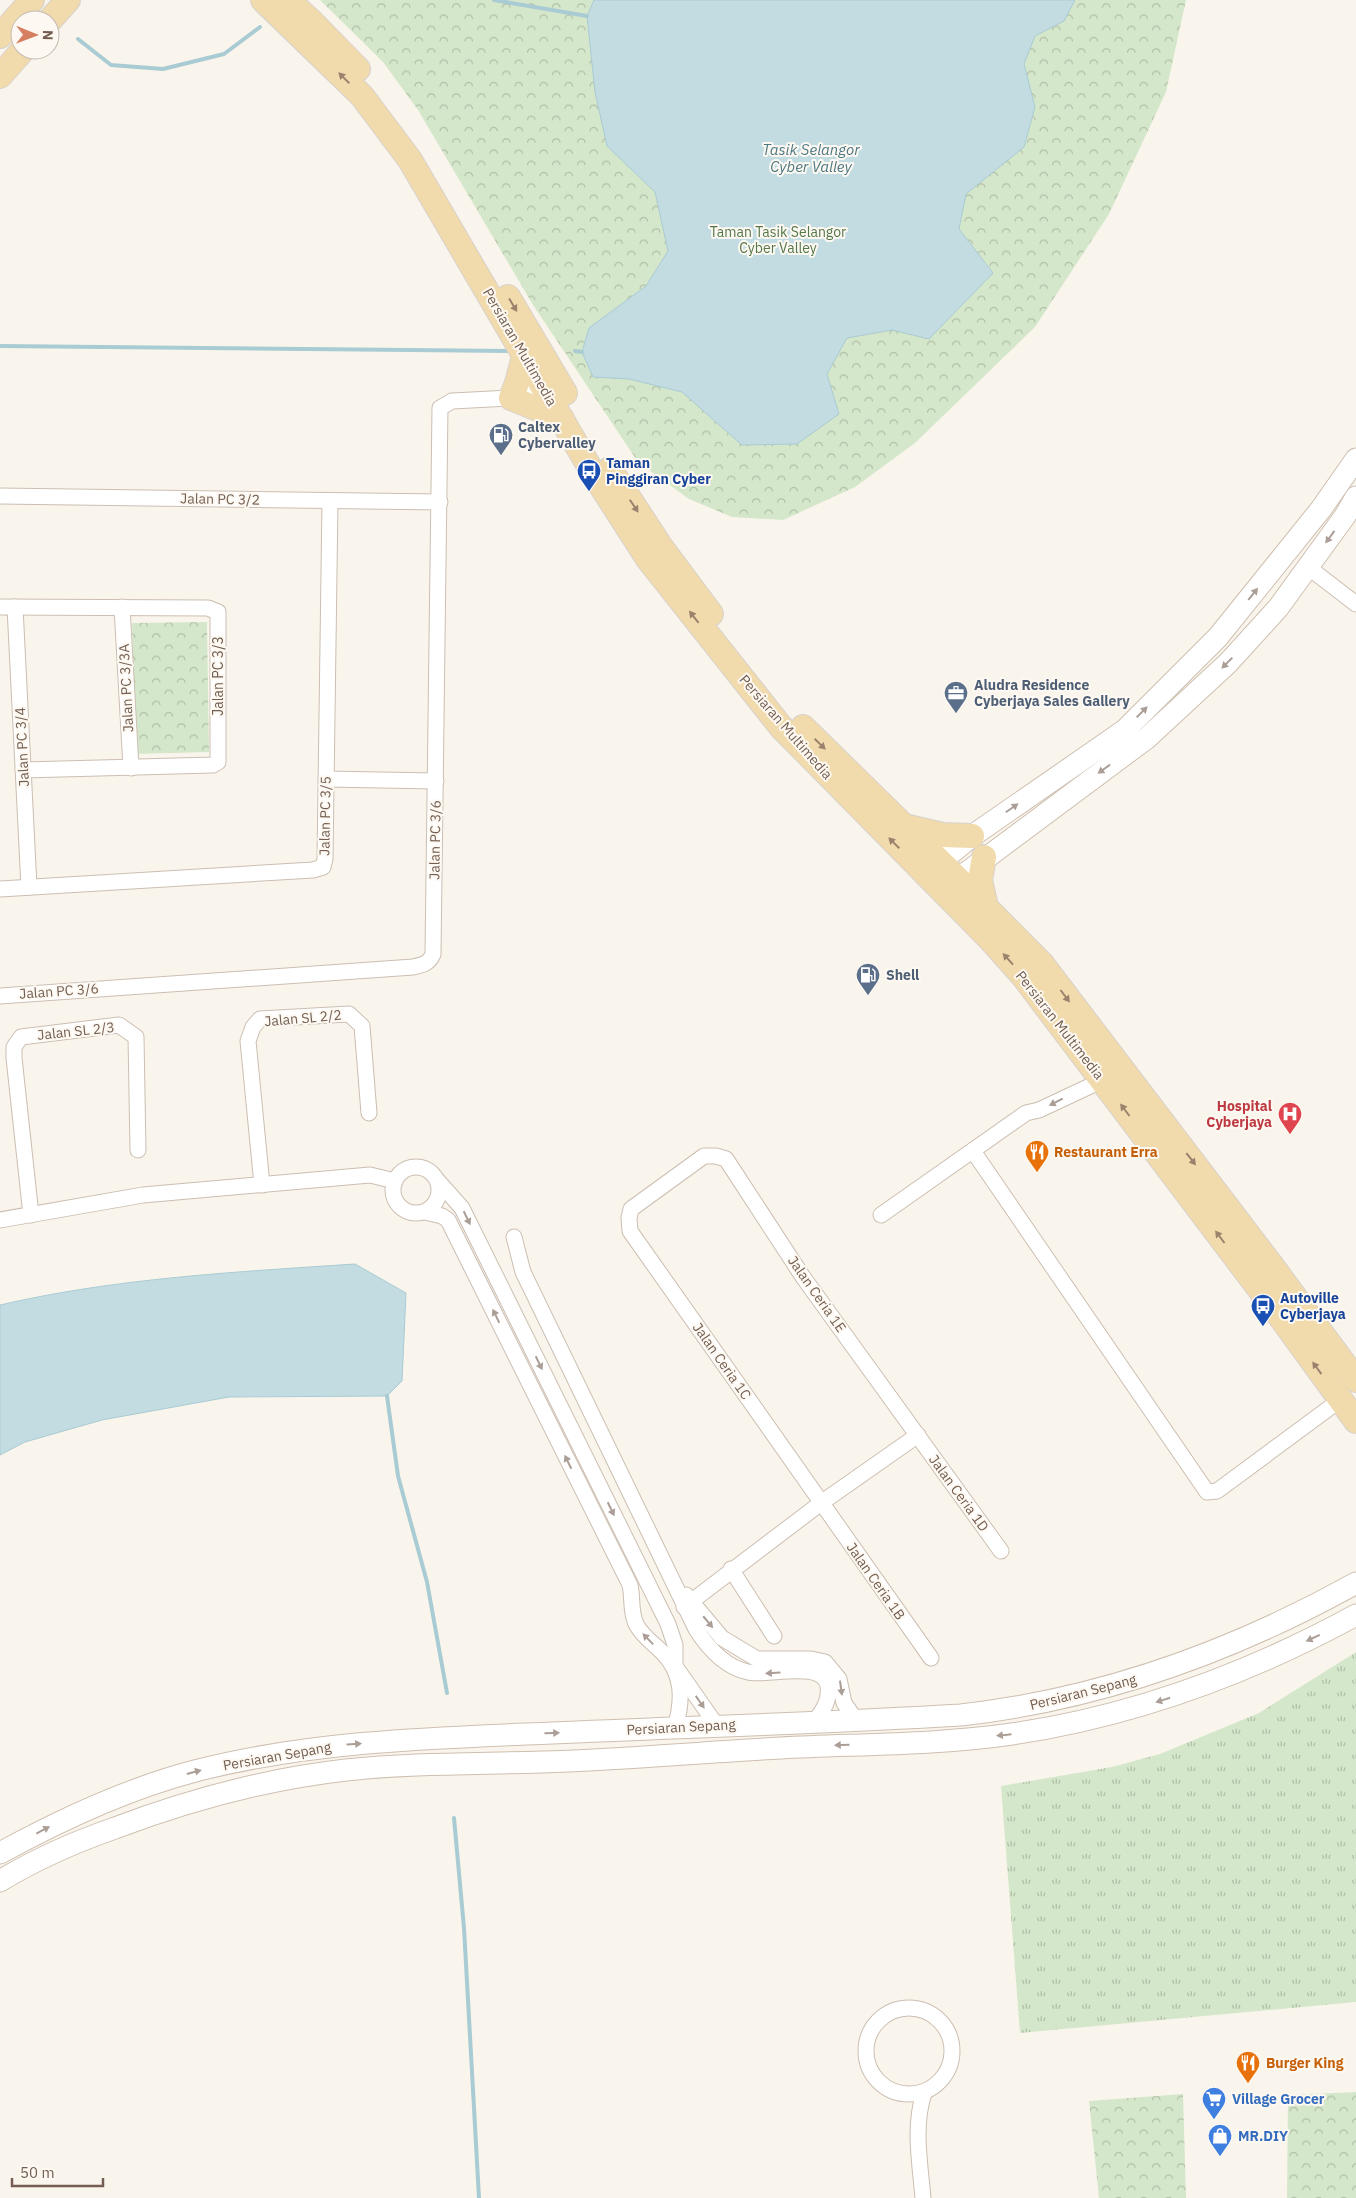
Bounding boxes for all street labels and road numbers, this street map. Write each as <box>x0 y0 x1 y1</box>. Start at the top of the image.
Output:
street label: Persiaran Multimedia <box>479 285 561 410</box>
street label: Jalan PC 3/2 <box>180 489 260 509</box>
street label: Jalan PC 3/3 <box>209 636 227 716</box>
street label: Jalan PC 3/3A <box>115 643 137 733</box>
street label: Persiaran Multimedia <box>736 671 837 784</box>
street label: Jalan PC 3/4 <box>11 707 33 787</box>
street label: Jalan PC 3/5 <box>315 776 335 856</box>
street label: Jalan PC 3/6 <box>425 800 445 880</box>
street label: Persiaran Multimedia <box>1012 967 1108 1083</box>
street label: Jalan PC 3/6 <box>19 979 99 1003</box>
street label: Jalan SL 2/2 <box>263 1006 343 1030</box>
street label: Jalan SL 2/3 <box>36 1018 116 1044</box>
street label: Jalan Ceria 1E <box>784 1252 850 1336</box>
street label: Jalan Ceria 1C <box>689 1319 755 1403</box>
street label: Jalan Ceria 1D <box>925 1451 993 1535</box>
street label: Jalan Ceria 1B <box>843 1539 909 1623</box>
street label: Persiaran Sepang <box>1028 1670 1139 1714</box>
street label: Persiaran Sepang <box>626 1715 737 1739</box>
street label: Persiaran Sepang <box>222 1738 333 1774</box>

